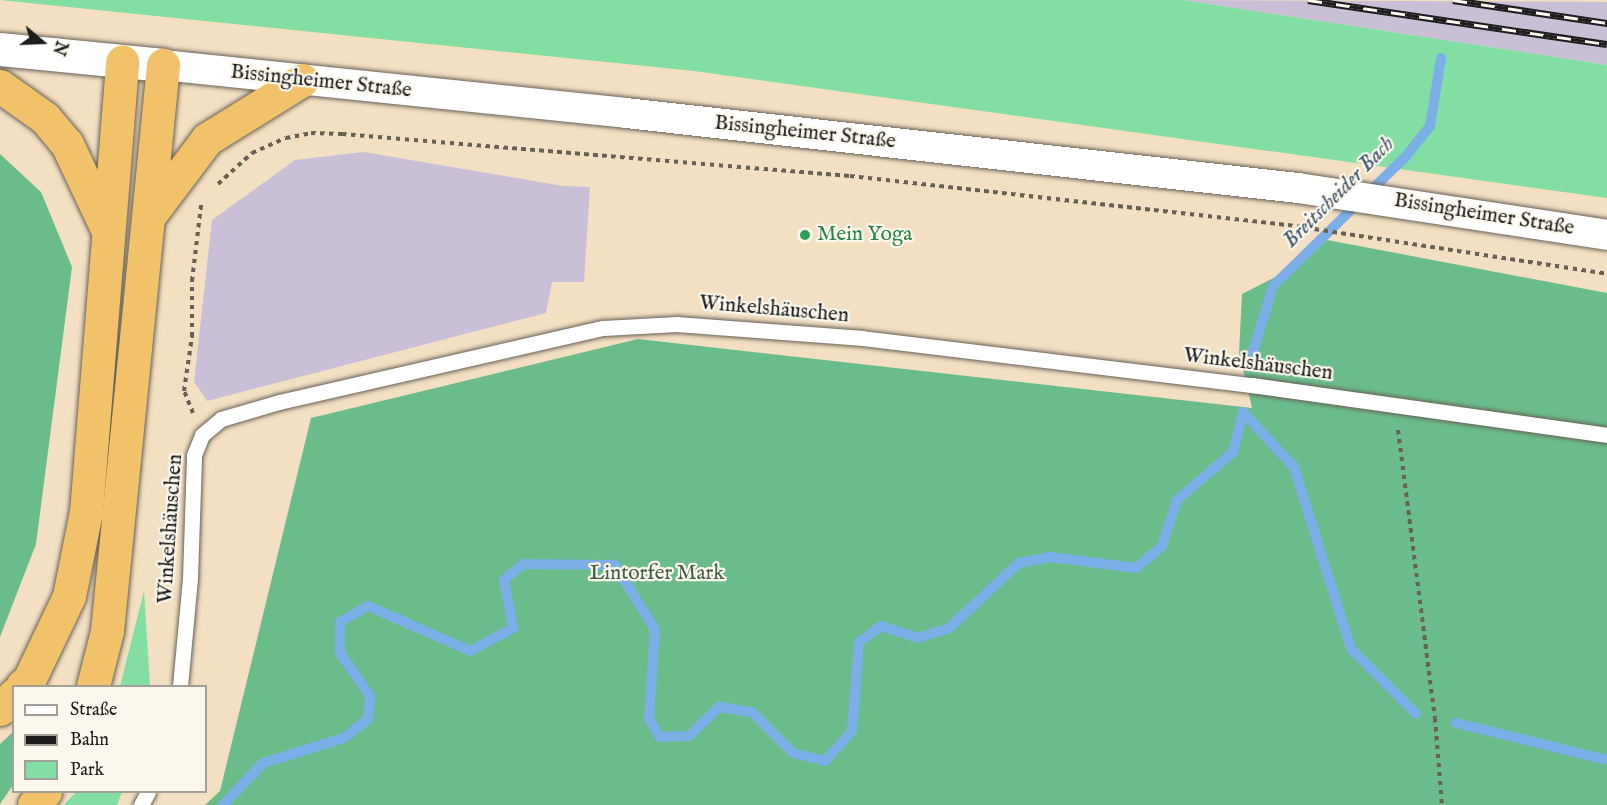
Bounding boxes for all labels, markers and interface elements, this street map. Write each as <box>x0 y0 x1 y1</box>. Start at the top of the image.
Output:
north arrow <box>12 12 72 72</box>
text: N <box>47 38 71 58</box>
street label: Bissingheimer Straße <box>229 60 413 104</box>
street label: Bissingheimer Straße <box>713 111 897 155</box>
water label: Breitscheider Bach <box>1278 132 1400 254</box>
street label: Bissingheimer Straße <box>1392 188 1576 242</box>
place label: Mein Yoga <box>817 222 912 248</box>
marker: Mein Yoga <box>798 228 812 242</box>
street label: Winkelshäuschen <box>698 291 850 329</box>
street label: Winkelshäuschen <box>1182 343 1334 387</box>
street label: Winkelshäuschen <box>153 453 189 605</box>
park label: Lintorfer Mark <box>590 561 724 587</box>
legend <box>12 685 207 793</box>
text: Straße <box>70 699 117 722</box>
text: Bahn <box>70 729 109 752</box>
text: Park <box>70 759 104 782</box>

